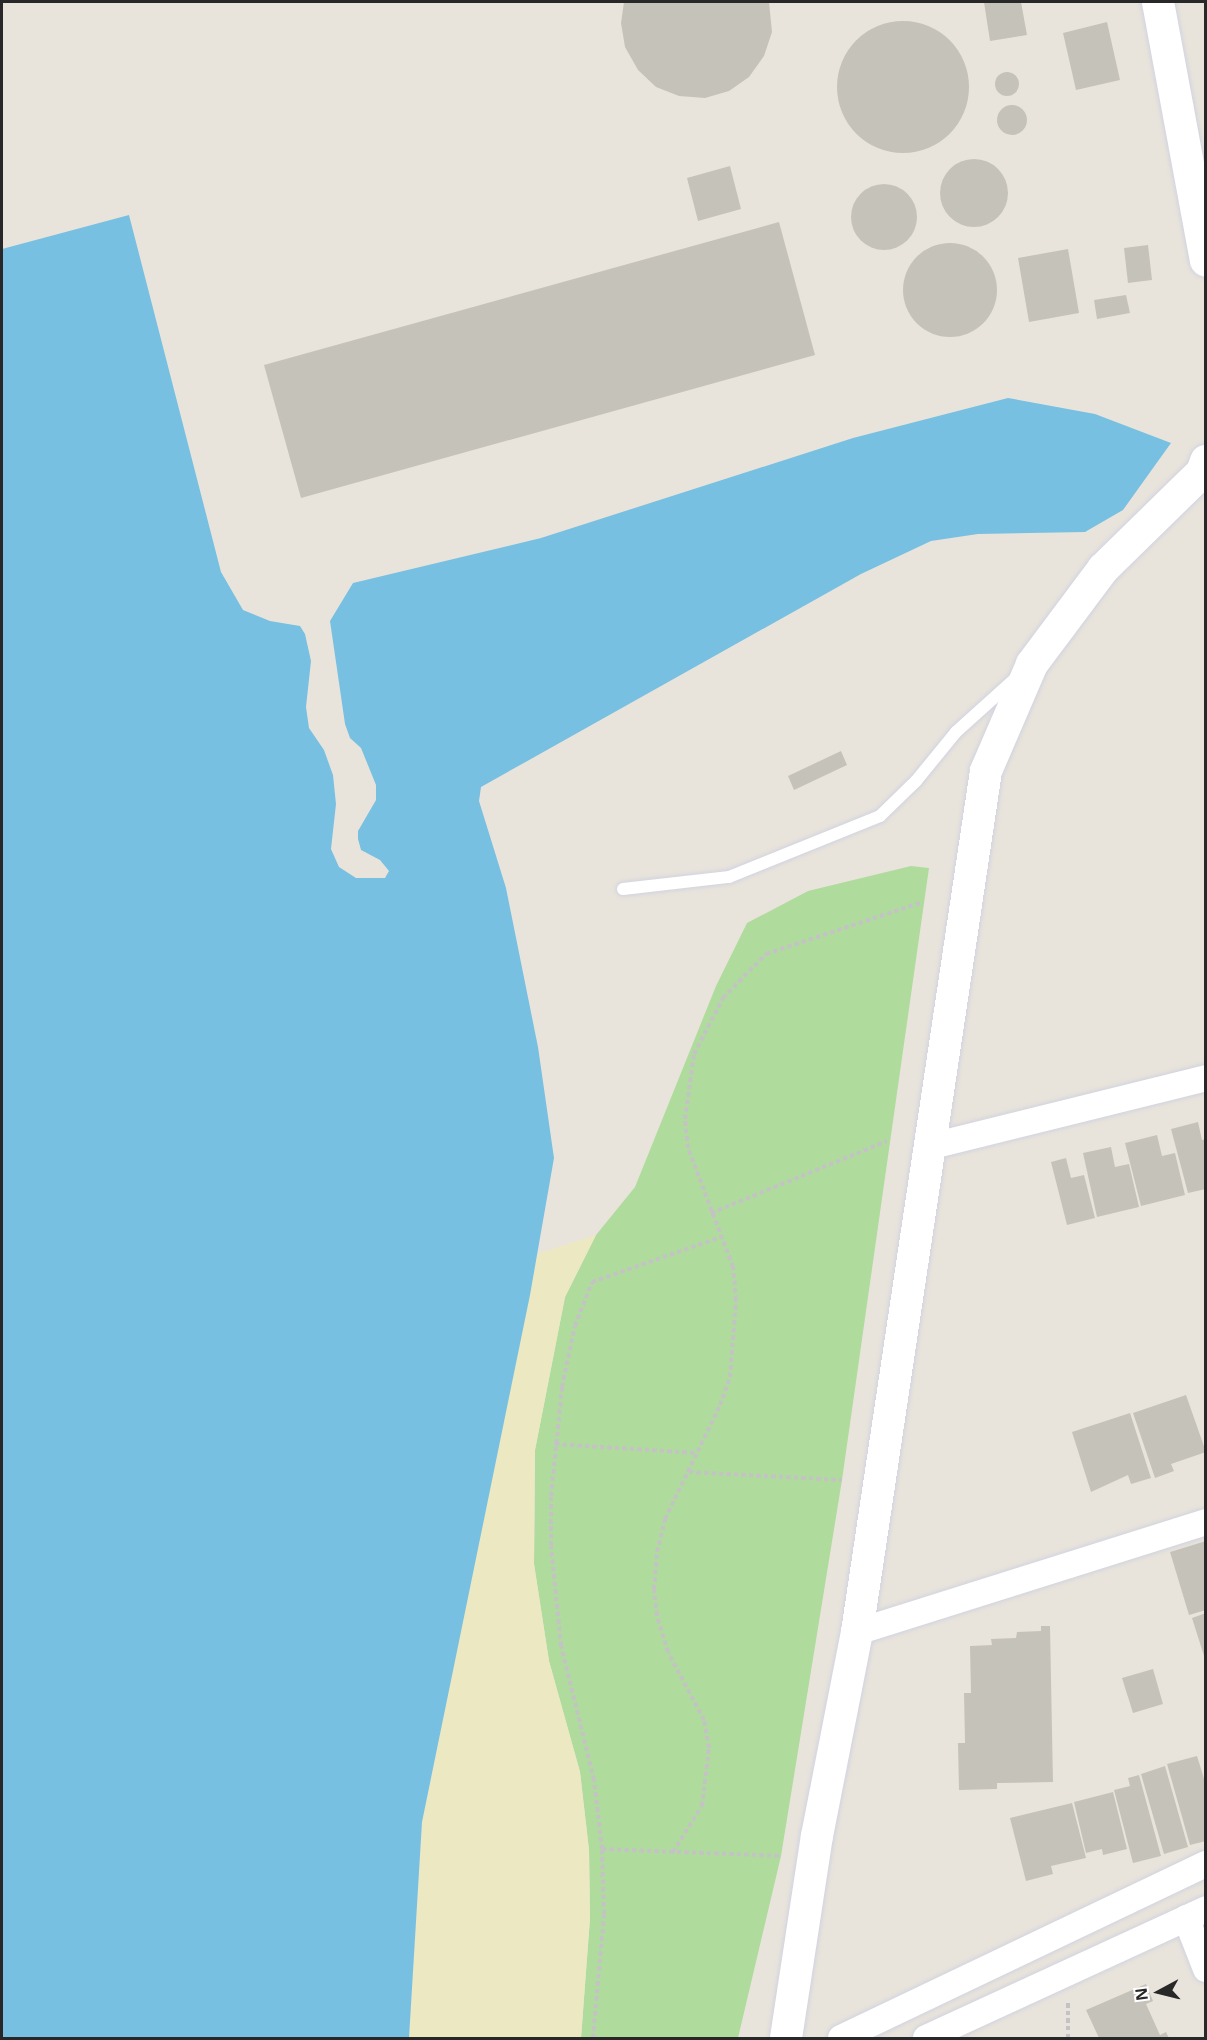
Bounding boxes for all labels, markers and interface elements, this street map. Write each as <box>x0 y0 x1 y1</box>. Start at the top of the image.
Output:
north arrow <box>1129 1962 1189 2022</box>
text: N <box>1129 1986 1153 2002</box>

